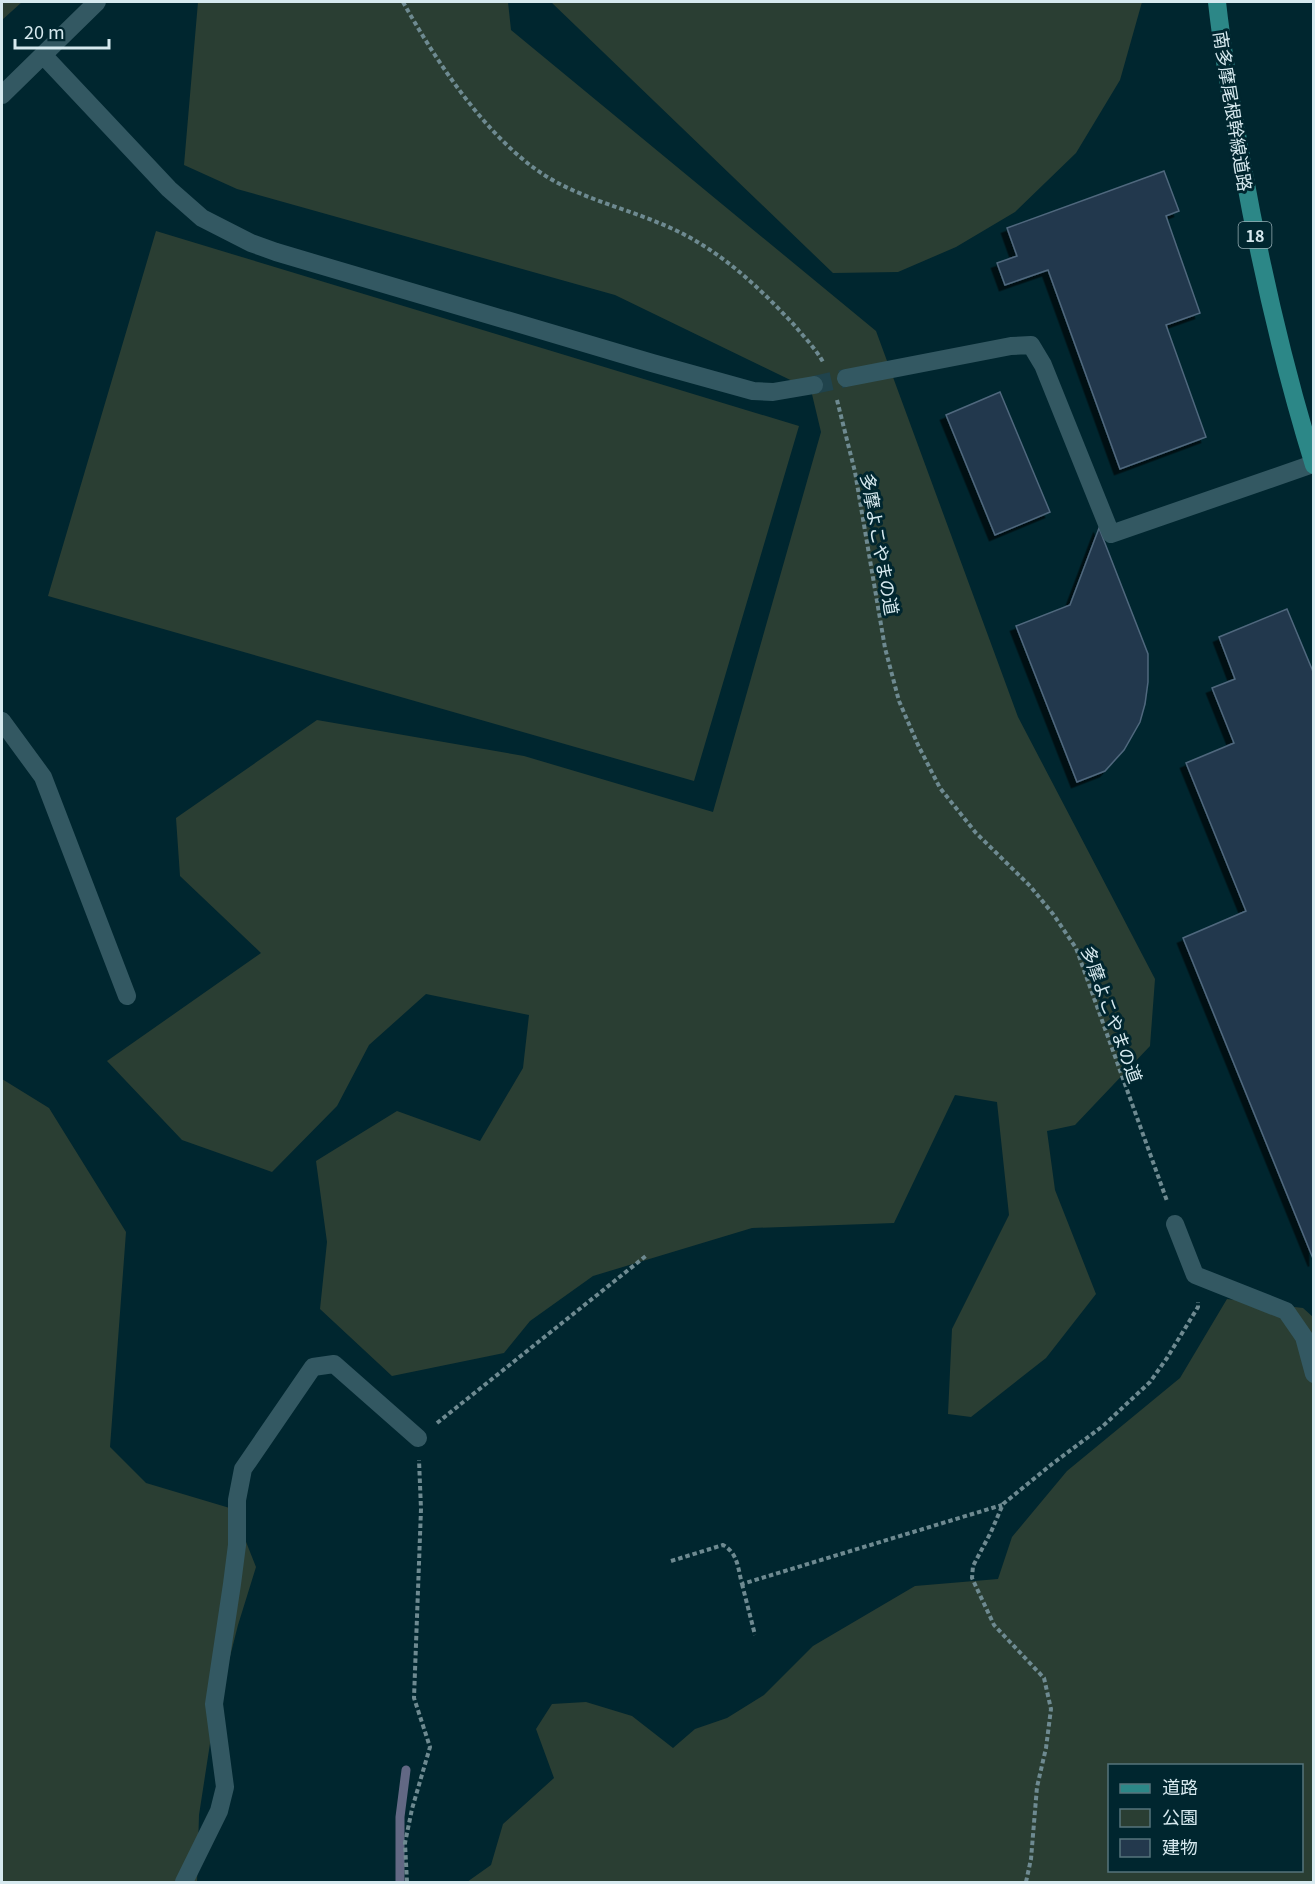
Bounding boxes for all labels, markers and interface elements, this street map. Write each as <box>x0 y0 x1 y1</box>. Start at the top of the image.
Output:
scale bar <box>15 12 110 50</box>
text: 20 m <box>24 18 65 44</box>
street label: 南多摩尾根幹線道路 <box>1208 29 1260 193</box>
road number: 18 <box>1238 222 1272 248</box>
street label: 多摩よこやまの道 <box>856 471 906 617</box>
street label: 多摩よこやまの道 <box>1076 942 1150 1086</box>
legend <box>1108 1764 1303 1872</box>
text: 道路 <box>1162 1773 1198 1799</box>
text: 公園 <box>1162 1803 1198 1829</box>
text: 建物 <box>1162 1833 1198 1859</box>

